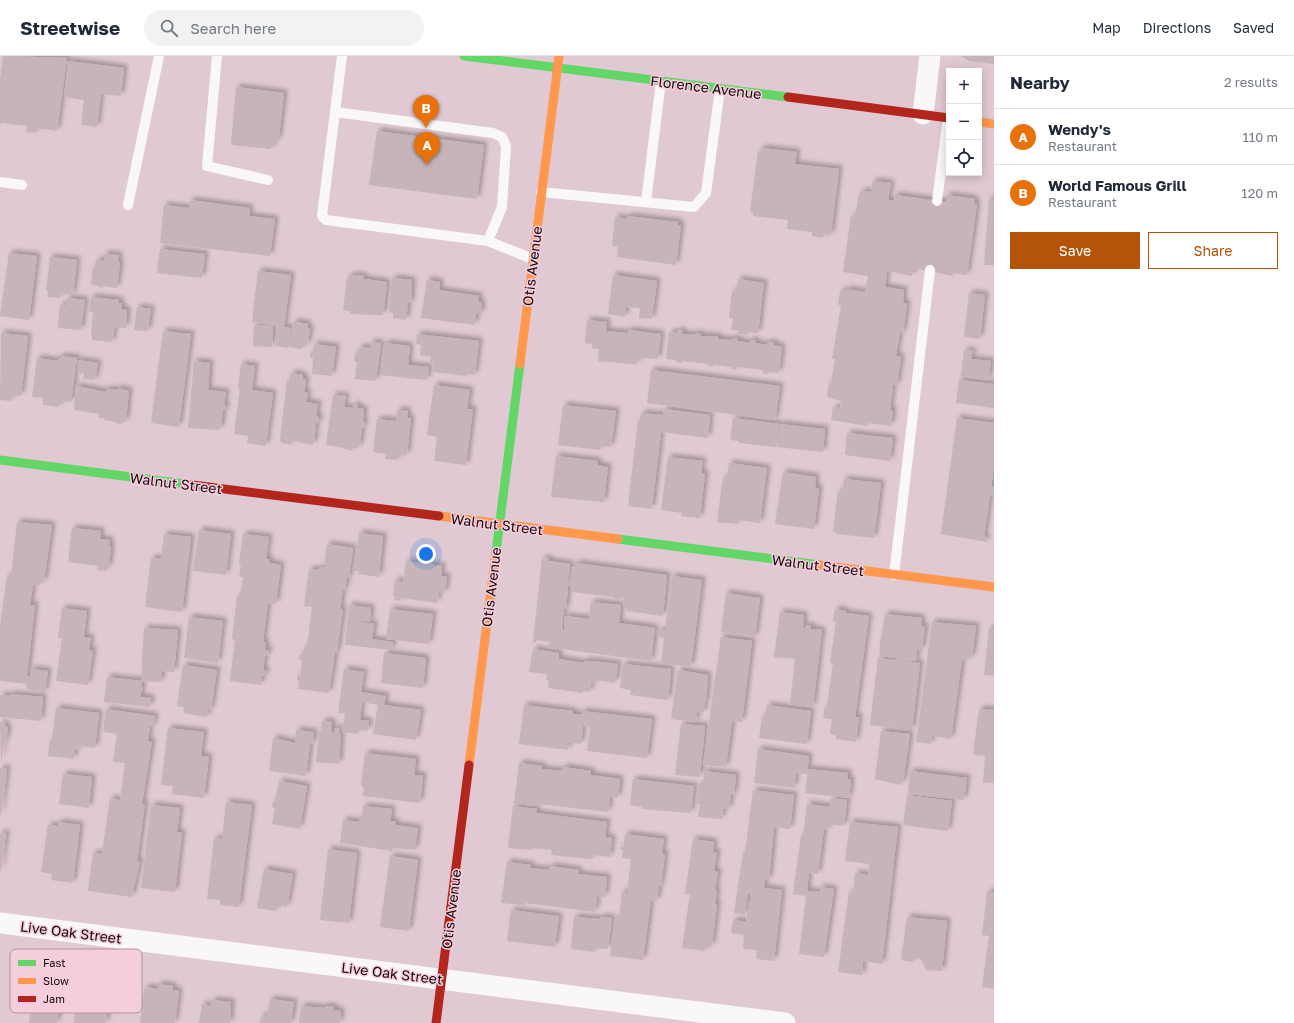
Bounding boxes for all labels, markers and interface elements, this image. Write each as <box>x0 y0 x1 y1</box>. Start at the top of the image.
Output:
search box <box>144 10 424 46</box>
text: Streetwise <box>20 16 120 39</box>
icon: search <box>158 17 180 39</box>
text: Search here <box>190 19 276 37</box>
text: Map <box>1092 19 1121 36</box>
text: Directions <box>1143 19 1211 36</box>
text: Saved <box>1233 19 1274 36</box>
map controls <box>946 68 982 176</box>
button: + <box>946 68 982 104</box>
street label: Florence Avenue <box>649 72 763 102</box>
text: Nearby <box>1010 72 1070 93</box>
text: 2 results <box>1224 74 1278 90</box>
pin: B <box>413 95 439 128</box>
button: − <box>946 104 982 140</box>
text: Wendy's <box>1048 120 1111 138</box>
text: A <box>1018 129 1028 145</box>
text: 110 m <box>1243 129 1278 145</box>
pin: A <box>414 132 440 165</box>
text: Restaurant <box>1048 138 1117 154</box>
button: locate <box>946 140 982 176</box>
text: World Famous Grill <box>1048 176 1187 194</box>
text: B <box>1018 185 1028 201</box>
text: 120 m <box>1241 185 1278 201</box>
text: Restaurant <box>1048 194 1117 210</box>
street label: Otis Avenue <box>519 225 545 307</box>
button: Save <box>1010 232 1140 269</box>
button: Share <box>1148 232 1278 269</box>
street label: Walnut Street <box>129 469 223 497</box>
street label: Walnut Street <box>450 510 544 538</box>
your location <box>416 544 436 564</box>
street label: Otis Avenue <box>478 546 504 628</box>
street label: Walnut Street <box>771 551 865 579</box>
street label: Otis Avenue <box>438 868 464 950</box>
street label: Live Oak Street <box>19 917 123 947</box>
legend <box>10 949 142 1013</box>
text: Fast <box>43 956 66 969</box>
street label: Live Oak Street <box>340 958 444 988</box>
text: Slow <box>43 974 69 987</box>
text: Jam <box>43 992 65 1005</box>

